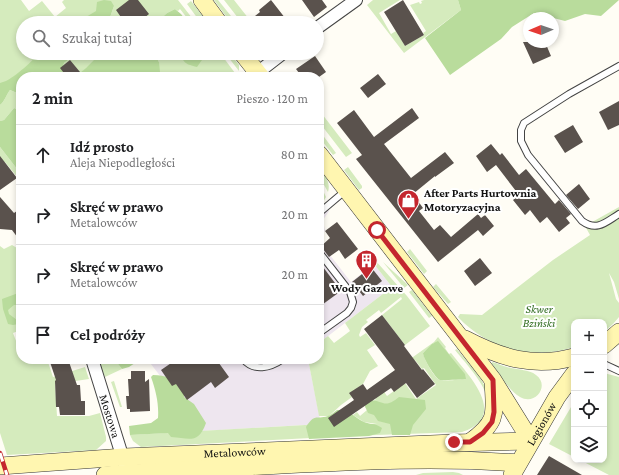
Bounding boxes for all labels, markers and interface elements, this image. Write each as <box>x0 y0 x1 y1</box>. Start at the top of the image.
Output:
north arrow <box>523 12 559 48</box>
search box <box>16 16 324 60</box>
icon: search <box>30 27 52 49</box>
text: Szukaj tutaj <box>62 30 132 46</box>
text: 2 min <box>32 89 73 108</box>
text: Pieszo · 120 m <box>237 91 308 106</box>
text: Idź prosto <box>70 139 134 155</box>
icon: ahead <box>32 144 54 166</box>
text: 80 m <box>281 147 308 162</box>
text: Aleja Niepodległości <box>70 155 175 170</box>
place label: After Parts Hurtownia Motoryzacyjna <box>423 186 537 214</box>
shop icon: After Parts Hurtownia Motoryzacyjna <box>395 187 421 220</box>
text: Skręć w prawo <box>70 199 163 215</box>
icon: right <box>32 204 54 226</box>
text: 20 m <box>282 207 308 222</box>
text: Metalowców <box>70 215 137 230</box>
route start <box>368 221 386 239</box>
building icon: Wody Gazowe <box>354 248 380 281</box>
text: Skręć w prawo <box>70 259 163 275</box>
icon: right <box>32 264 54 286</box>
text: 20 m <box>282 267 308 282</box>
text: Metalowców <box>70 275 137 290</box>
place label: Wody Gazowe <box>330 281 403 295</box>
park label: Skwer Bziński <box>523 302 556 330</box>
map controls <box>571 319 607 463</box>
button: + <box>571 319 607 355</box>
icon: arrive <box>32 324 54 346</box>
text: Cel podróży <box>70 327 145 343</box>
button: − <box>571 355 607 391</box>
button: locate <box>571 391 607 427</box>
street label: Mostowa <box>96 393 123 440</box>
street label: Legionów <box>524 400 559 448</box>
button: layers <box>571 427 607 463</box>
route end <box>445 433 463 451</box>
street label: Metalowców <box>203 444 266 461</box>

